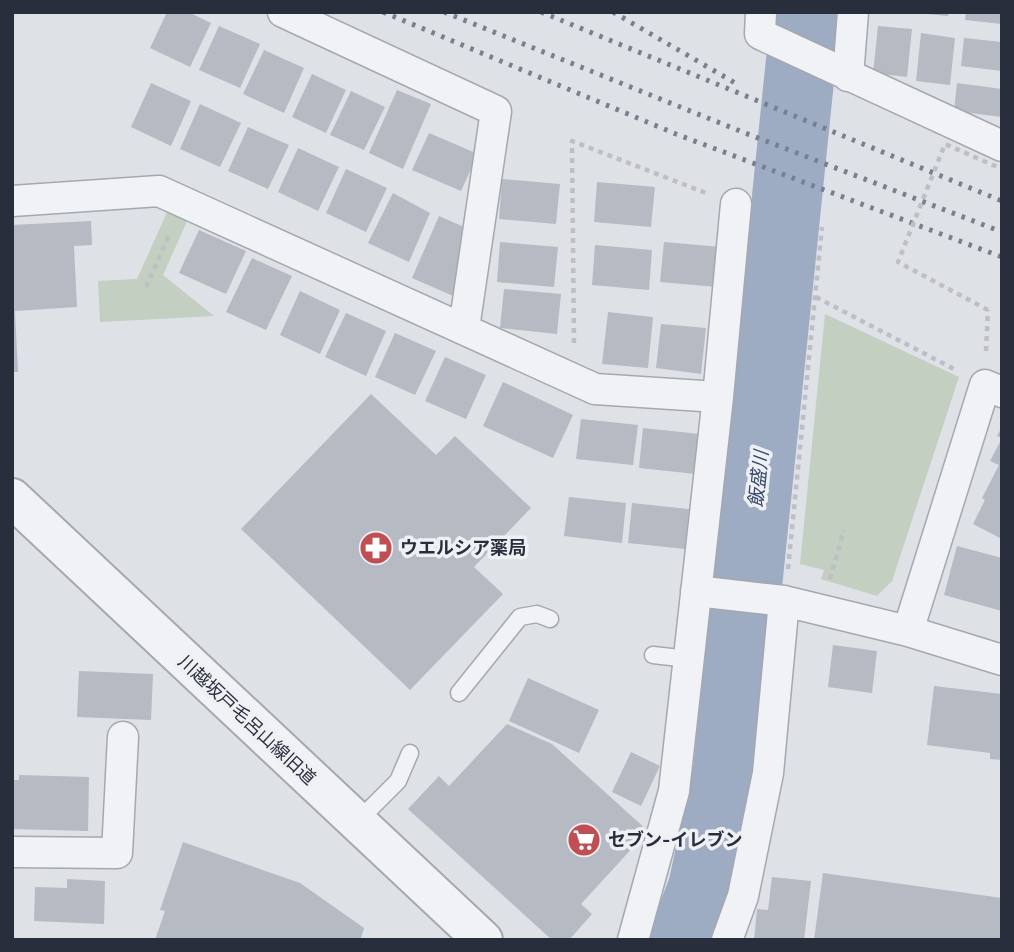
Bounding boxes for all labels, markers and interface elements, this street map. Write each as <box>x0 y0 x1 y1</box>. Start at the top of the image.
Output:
water label: 飯盛川 <box>744 448 773 509</box>
pharmacy icon: ウエルシア薬局 <box>357 529 395 567</box>
place label: ウエルシア薬局 <box>400 537 526 558</box>
street label: 川越坂戸毛呂山線旧道 <box>174 651 320 789</box>
supermarket icon: セブン-イレブン <box>565 821 603 859</box>
place label: セブン-イレブン <box>608 829 742 850</box>

